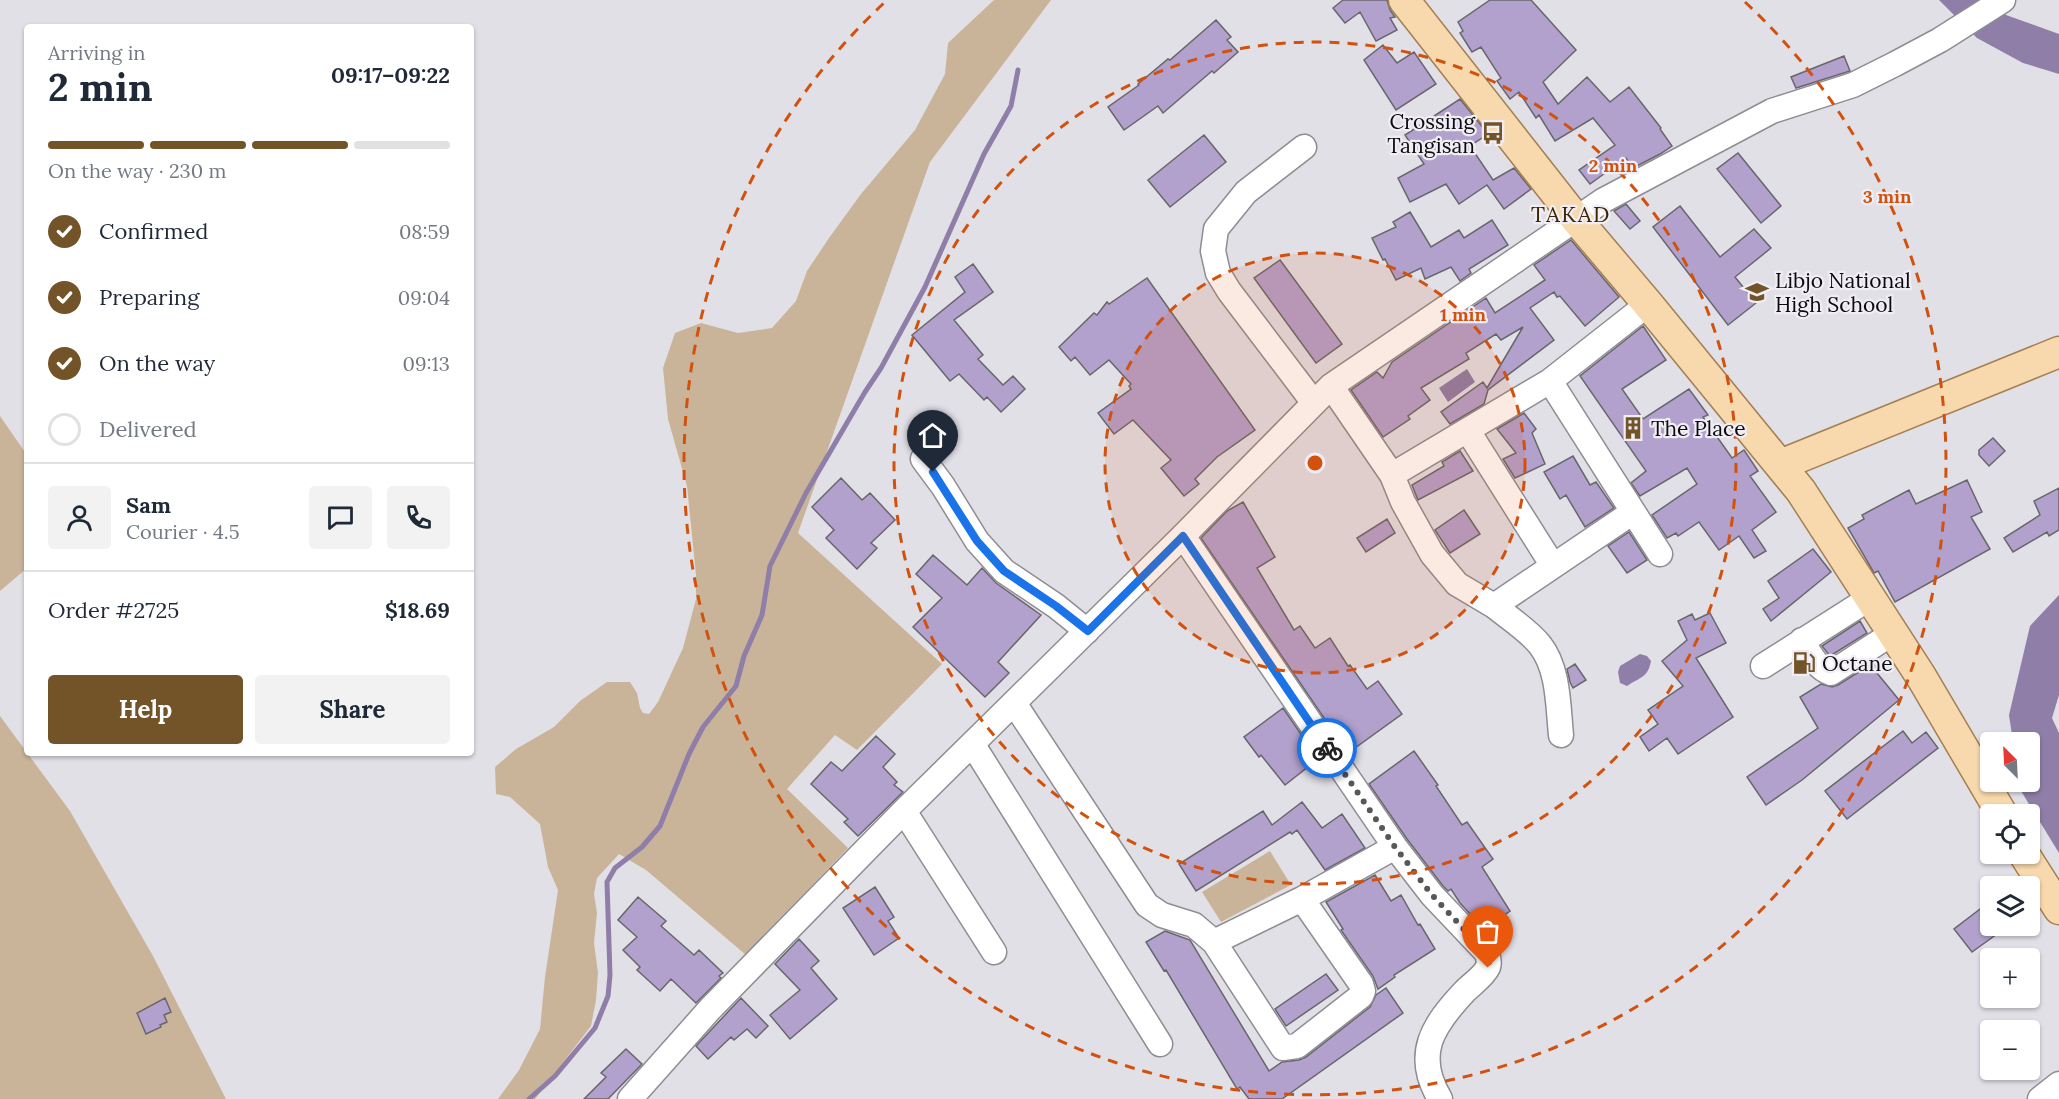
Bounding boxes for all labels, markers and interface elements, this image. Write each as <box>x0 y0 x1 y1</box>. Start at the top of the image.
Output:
text: Arriving in <box>48 40 145 65</box>
text: 09:17–09:22 <box>331 61 450 89</box>
text: 2 min <box>48 62 153 112</box>
place label: Crossing Tangisan <box>1387 108 1475 159</box>
bus stop icon: Crossing Tangisan <box>1480 120 1506 146</box>
text: 2 min <box>1589 154 1638 177</box>
text: On the way · 230 m <box>48 158 226 183</box>
text: 3 min <box>1863 185 1912 208</box>
district label: TAKAD <box>1531 200 1611 228</box>
icon: check <box>48 215 81 248</box>
text: Confirmed <box>99 217 208 245</box>
text: 08:59 <box>399 219 450 244</box>
place label: Libjo National High School <box>1775 267 1911 318</box>
school or university icon: Libjo National High School <box>1744 279 1770 305</box>
icon: check <box>48 281 81 314</box>
text: Preparing <box>99 283 199 311</box>
text: 09:04 <box>398 285 450 310</box>
text: 1 min <box>1440 303 1486 326</box>
icon: check <box>48 347 81 380</box>
text: On the way <box>99 349 215 377</box>
text: 09:13 <box>403 351 450 376</box>
pin <box>907 410 958 472</box>
text: Delivered <box>99 415 197 443</box>
building icon: The Place <box>1620 415 1646 441</box>
place label: The Place <box>1651 415 1746 442</box>
icon: home <box>916 419 949 452</box>
centre of rings <box>1305 453 1325 473</box>
button: person <box>48 486 111 549</box>
button: chat <box>309 486 372 549</box>
button: phone <box>387 486 450 549</box>
text: Sam <box>126 491 171 519</box>
text: Courier · 4.5 <box>126 519 240 544</box>
text: Order #2725 <box>48 596 179 624</box>
text: $18.69 <box>385 596 450 624</box>
fuel station icon: Octane <box>1791 650 1817 676</box>
place label: Octane <box>1822 650 1893 677</box>
button: Help <box>48 675 243 744</box>
button: Share <box>255 675 450 744</box>
courier <box>1297 718 1357 778</box>
icon: bike <box>1311 732 1344 765</box>
north arrow <box>1980 732 2040 792</box>
map controls <box>1980 732 2040 1080</box>
button: locate <box>1980 804 2040 864</box>
button: layers <box>1980 876 2040 936</box>
pin <box>1462 906 1513 968</box>
icon: bag <box>1471 915 1504 948</box>
button: + <box>1980 948 2040 1008</box>
button: − <box>1980 1020 2040 1080</box>

